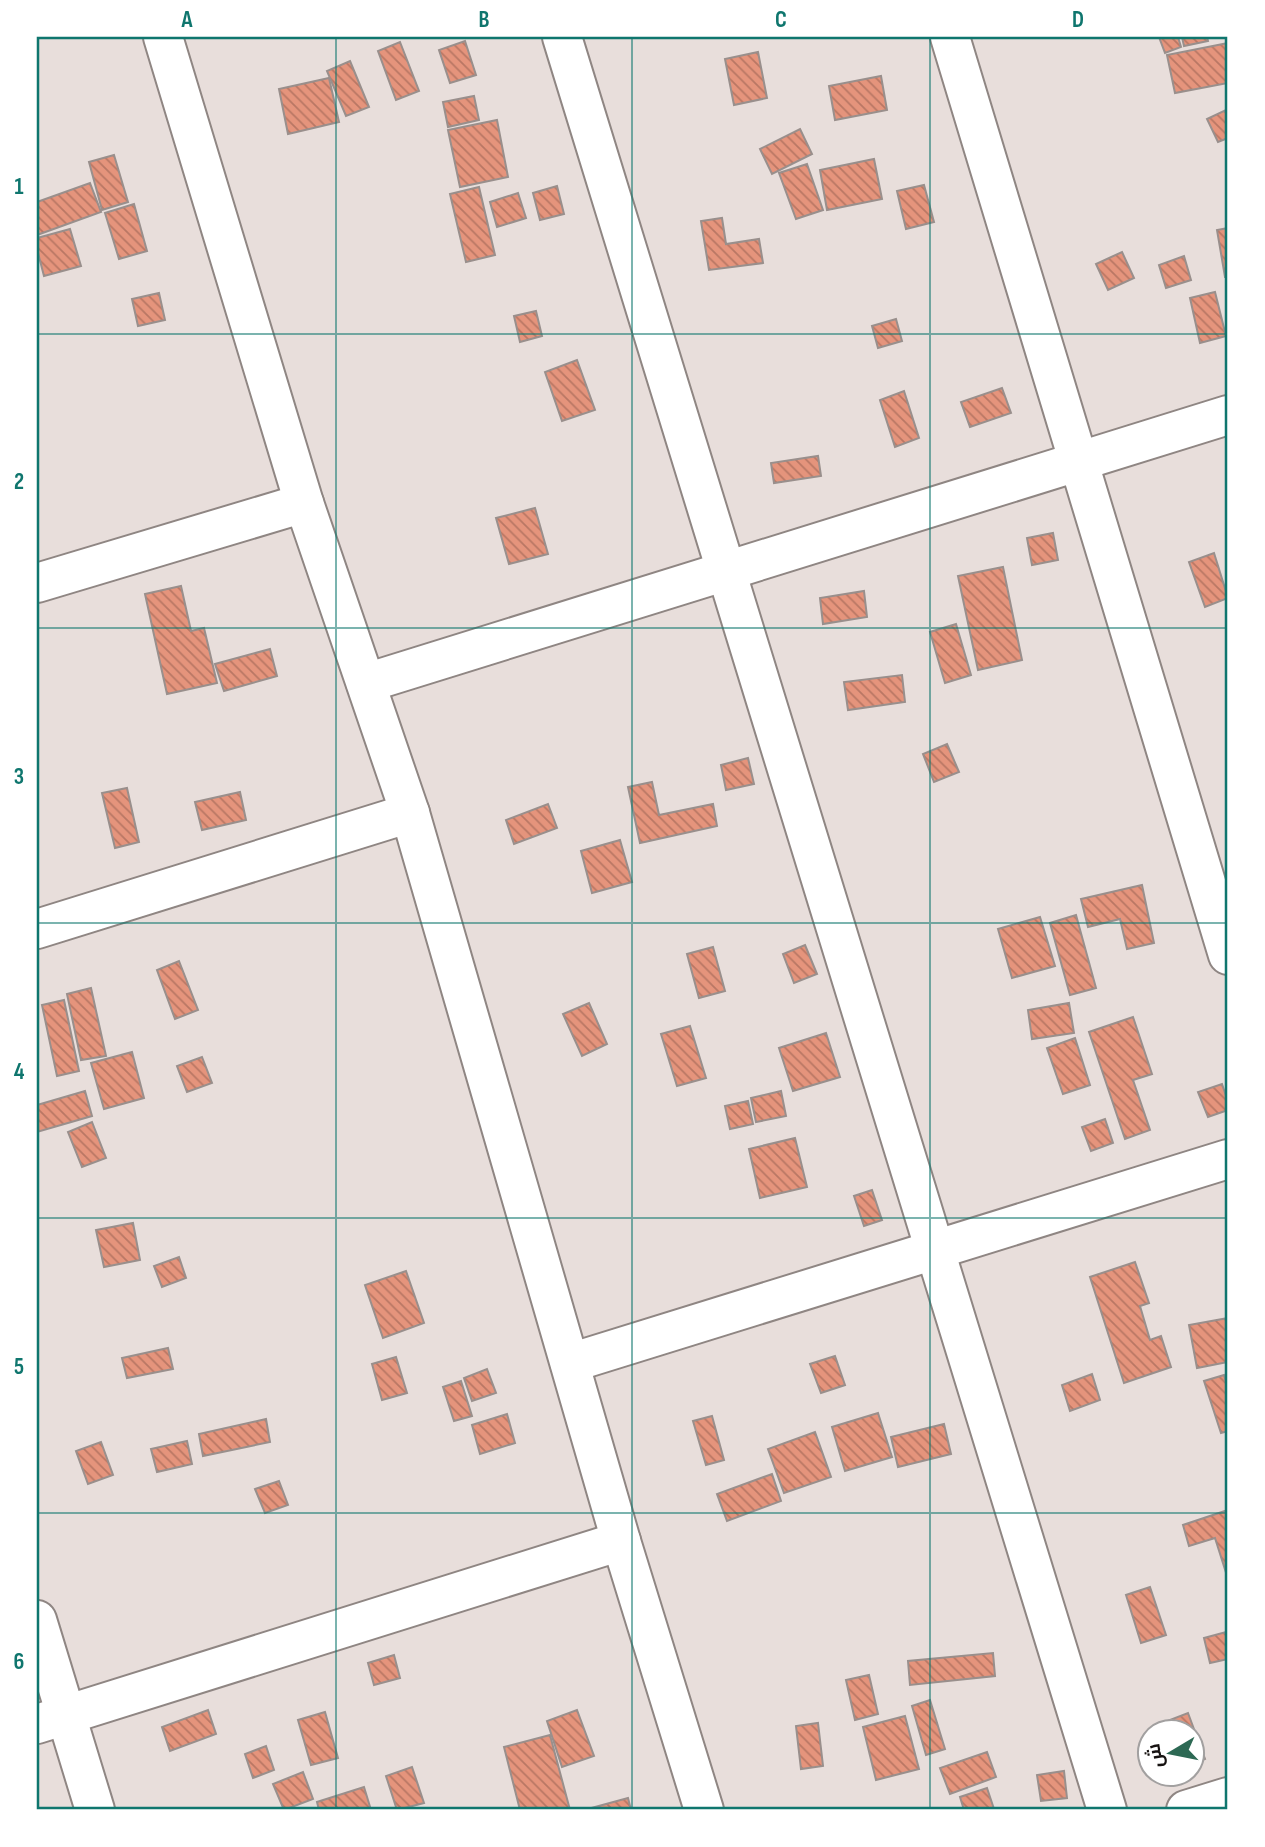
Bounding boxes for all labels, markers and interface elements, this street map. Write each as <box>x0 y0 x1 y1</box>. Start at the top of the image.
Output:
text: A <box>181 6 194 34</box>
text: B <box>479 6 490 34</box>
text: C <box>775 6 787 34</box>
text: D <box>1072 6 1084 34</box>
text: 1 <box>14 173 24 201</box>
text: 2 <box>14 468 24 496</box>
text: 3 <box>14 763 24 791</box>
text: 4 <box>14 1058 25 1086</box>
text: 5 <box>14 1353 24 1381</box>
text: 6 <box>14 1648 24 1676</box>
north arrow <box>1136 1717 1206 1787</box>
text: ش <box>1142 1742 1169 1770</box>

